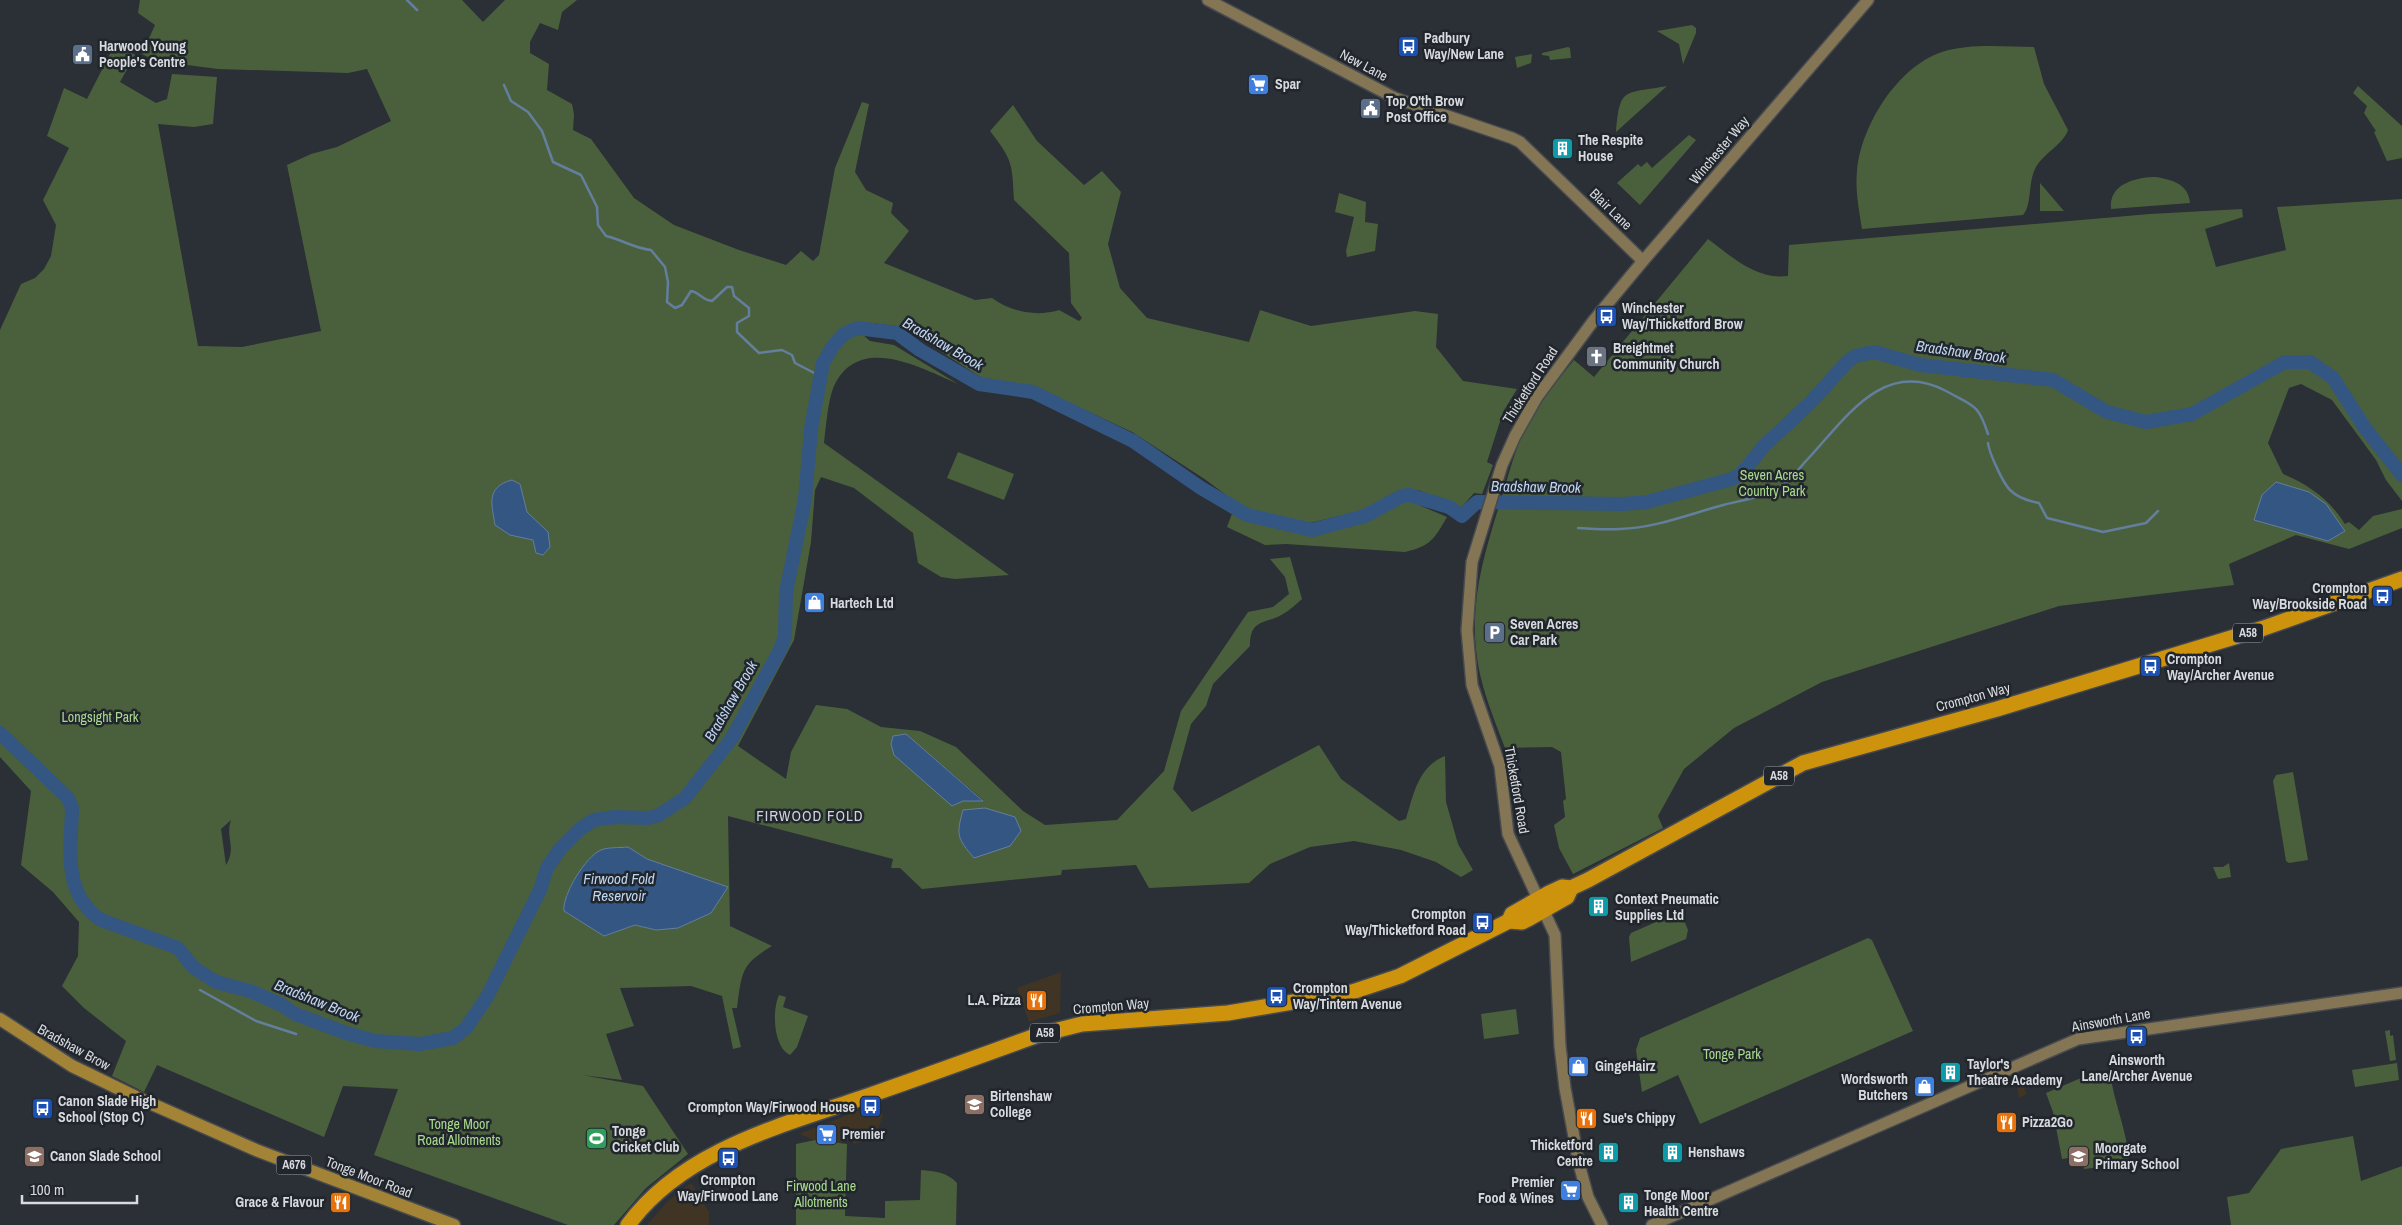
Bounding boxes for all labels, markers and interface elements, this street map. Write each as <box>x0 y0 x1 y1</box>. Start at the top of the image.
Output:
place label: Padbury Way/New Lane <box>1424 29 1504 63</box>
bus stop icon: Padbury Way/New Lane <box>1396 34 1420 58</box>
place label: Harwood Young People's Centre <box>99 37 186 71</box>
public building icon: Harwood Young People's Centre <box>71 42 95 66</box>
street label: New Lane <box>1337 45 1391 85</box>
supermarket icon: Spar <box>1247 72 1271 96</box>
place label: Spar <box>1275 75 1301 93</box>
place label: Top O'th Brow Post Office <box>1386 92 1464 126</box>
public building icon: Top O'th Brow Post Office <box>1358 97 1382 121</box>
street label: Winchester Way <box>1685 112 1753 188</box>
place label: The Respite House <box>1578 131 1643 165</box>
building icon: The Respite House <box>1550 136 1574 160</box>
street label: Blair Lane <box>1586 184 1636 234</box>
place label: Winchester Way/Thicketford Brow <box>1622 299 1743 333</box>
bus stop icon: Winchester Way/Thicketford Brow <box>1594 304 1618 328</box>
water label: Bradshaw Brook <box>899 312 988 376</box>
water label: Bradshaw Brook <box>1915 335 2008 368</box>
place label: Breightmet Community Church <box>1613 339 1720 373</box>
street label: Thicketford Road <box>1498 343 1562 427</box>
church icon: Breightmet Community Church <box>1585 344 1609 368</box>
park label: Seven Acres Country Park <box>1739 466 1806 500</box>
water label: Bradshaw Brook <box>1491 475 1582 498</box>
place label: Crompton Way/Brookside Road <box>2253 579 2367 613</box>
bus stop icon: Crompton Way/Brookside Road <box>2371 584 2395 608</box>
shop icon: Hartech Ltd <box>802 591 826 615</box>
place label: Hartech Ltd <box>830 594 894 612</box>
place label: Seven Acres Car Park <box>1510 615 1579 649</box>
parking icon: Seven Acres Car Park <box>1482 620 1506 644</box>
road number: A58 <box>2233 624 2263 642</box>
place label: Crompton Way/Archer Avenue <box>2167 650 2274 684</box>
bus stop icon: Crompton Way/Archer Avenue <box>2139 655 2163 679</box>
water label: Bradshaw Brook <box>699 656 763 745</box>
street label: Crompton Way <box>1934 678 2012 716</box>
park label: Longsight Park <box>61 708 139 726</box>
street label: Thicketford Road <box>1500 745 1534 835</box>
road number: A58 <box>1764 766 1794 786</box>
district label: FIRWOOD FOLD <box>756 805 864 826</box>
water label: Firwood Fold Reservoir <box>583 868 655 906</box>
place label: Context Pneumatic Supplies Ltd <box>1615 890 1719 924</box>
building icon: Context Pneumatic Supplies Ltd <box>1587 895 1611 919</box>
place label: Crompton Way/Thicketford Road <box>1345 905 1466 939</box>
bus stop icon: Crompton Way/Thicketford Road <box>1470 910 1494 934</box>
water label: Bradshaw Brook <box>271 974 364 1027</box>
place label: Crompton Way/Tintern Avenue <box>1293 979 1402 1013</box>
bus stop icon: Crompton Way/Tintern Avenue <box>1265 984 1289 1008</box>
restaurant icon: L.A. Pizza <box>1025 988 1049 1012</box>
place label: L.A. Pizza <box>967 991 1022 1009</box>
street label: Crompton Way <box>1072 994 1150 1018</box>
street label: Ainsworth Lane <box>2069 1004 2152 1036</box>
street label: Bradshaw Brow <box>34 1020 114 1075</box>
road number: A58 <box>1030 1024 1060 1042</box>
bus stop icon: Ainsworth Lane/Archer Avenue <box>2125 1025 2149 1049</box>
park label: Tonge Park <box>1703 1045 1761 1063</box>
place label: Ainsworth Lane/Archer Avenue <box>2082 1051 2192 1085</box>
shop icon: GingeHairz <box>1567 1054 1591 1078</box>
place label: Taylor's Theatre Academy <box>1967 1055 2063 1089</box>
place label: GingeHairz <box>1595 1057 1656 1075</box>
building icon: Taylor's Theatre Academy <box>1939 1060 1963 1084</box>
place label: Wordsworth Butchers <box>1841 1070 1908 1104</box>
shop icon: Wordsworth Butchers <box>1912 1075 1936 1099</box>
place label: Birtenshaw College <box>990 1087 1052 1121</box>
place label: Canon Slade High School (Stop C) <box>58 1092 156 1126</box>
school or university icon: Birtenshaw College <box>962 1092 986 1116</box>
bus stop icon: Crompton Way/Firwood House <box>859 1095 883 1119</box>
bus stop icon: Canon Slade High School (Stop C) <box>30 1097 54 1121</box>
place label: Crompton Way/Firwood House <box>688 1098 855 1116</box>
restaurant icon: Sue's Chippy <box>1575 1106 1599 1130</box>
place label: Sue's Chippy <box>1603 1109 1676 1127</box>
restaurant icon: Pizza2Go <box>1994 1110 2018 1134</box>
place label: Pizza2Go <box>2022 1113 2073 1131</box>
park label: Tonge Moor Road Allotments <box>417 1115 501 1149</box>
place label: Tonge Cricket Club <box>612 1122 680 1156</box>
supermarket icon: Premier <box>814 1122 838 1146</box>
place label: Premier <box>842 1125 885 1143</box>
sports icon: Tonge Cricket Club <box>584 1127 608 1151</box>
place label: Thicketford Centre <box>1530 1136 1593 1170</box>
place label: Moorgate Primary School <box>2095 1139 2179 1173</box>
building icon: Henshaws <box>1660 1140 1684 1164</box>
building icon: Thicketford Centre <box>1597 1141 1621 1165</box>
place label: Henshaws <box>1688 1143 1745 1161</box>
school or university icon: Canon Slade School <box>22 1144 46 1168</box>
school or university icon: Moorgate Primary School <box>2067 1144 2091 1168</box>
bus stop icon: Crompton Way/Firwood Lane <box>716 1146 740 1170</box>
place label: Canon Slade School <box>50 1147 161 1165</box>
street label: Tonge Moor Road <box>323 1152 415 1202</box>
road number: A676 <box>276 1156 312 1174</box>
place label: Crompton Way/Firwood Lane <box>677 1171 779 1205</box>
scale bar <box>22 1172 138 1204</box>
place label: Premier Food & Wines <box>1478 1173 1555 1207</box>
park label: Firwood Lane Allotments <box>786 1177 856 1211</box>
supermarket icon: Premier Food & Wines <box>1558 1178 1582 1202</box>
text: 100 m <box>30 1179 64 1200</box>
place label: Tonge Moor Health Centre <box>1644 1186 1719 1220</box>
restaurant icon: Grace & Flavour <box>328 1190 352 1214</box>
building icon: Tonge Moor Health Centre <box>1616 1191 1640 1215</box>
place label: Grace & Flavour <box>235 1193 325 1211</box>

